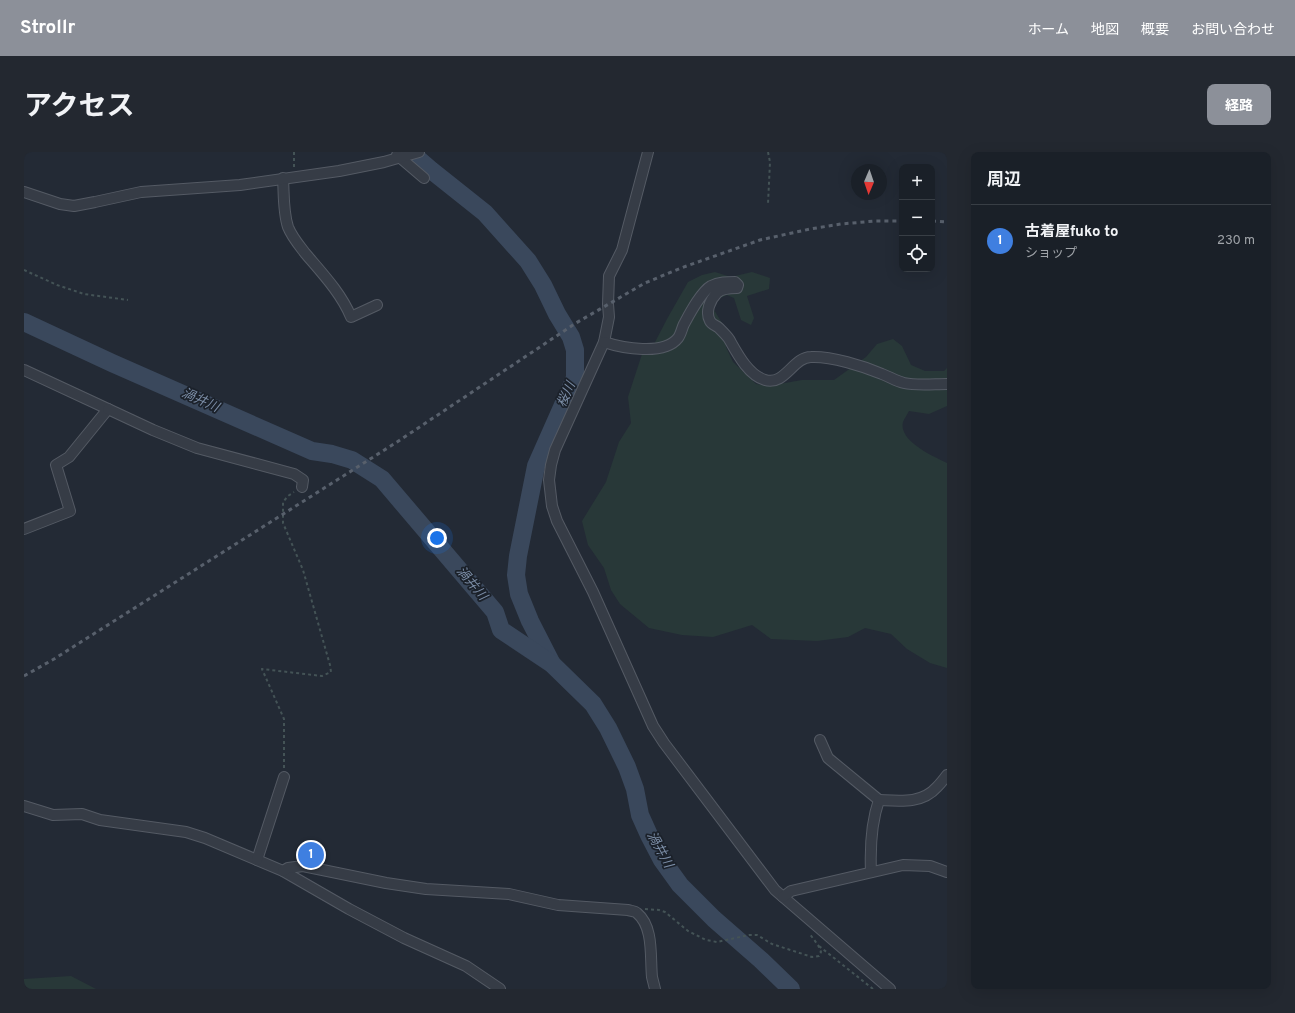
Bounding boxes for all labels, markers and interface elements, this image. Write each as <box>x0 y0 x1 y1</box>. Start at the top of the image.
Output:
text: Strollr <box>20 16 75 40</box>
text: ホーム <box>1027 22 1069 39</box>
text: 地図 <box>1091 22 1119 39</box>
text: 概要 <box>1141 22 1169 39</box>
text: お問い合わせ <box>1191 22 1275 39</box>
button: 経路 <box>1207 84 1271 125</box>
text: アクセス <box>24 90 135 126</box>
north arrow <box>851 164 887 200</box>
map controls <box>899 164 935 272</box>
button: + <box>899 164 935 200</box>
text: 周辺 <box>987 170 1021 192</box>
button: − <box>899 200 935 236</box>
text: 古着屋fuko to <box>1025 223 1119 242</box>
text: 1 <box>997 233 1003 249</box>
text: 230 m <box>1217 233 1255 249</box>
button: locate <box>899 236 935 272</box>
text: ショップ <box>1025 246 1077 262</box>
water label: 桜川 <box>554 378 580 410</box>
water label: 渦井川 <box>179 386 223 417</box>
your location <box>427 528 447 548</box>
water label: 渦井川 <box>452 564 491 606</box>
water label: 渦井川 <box>643 829 676 873</box>
pin: 1 <box>298 840 324 870</box>

